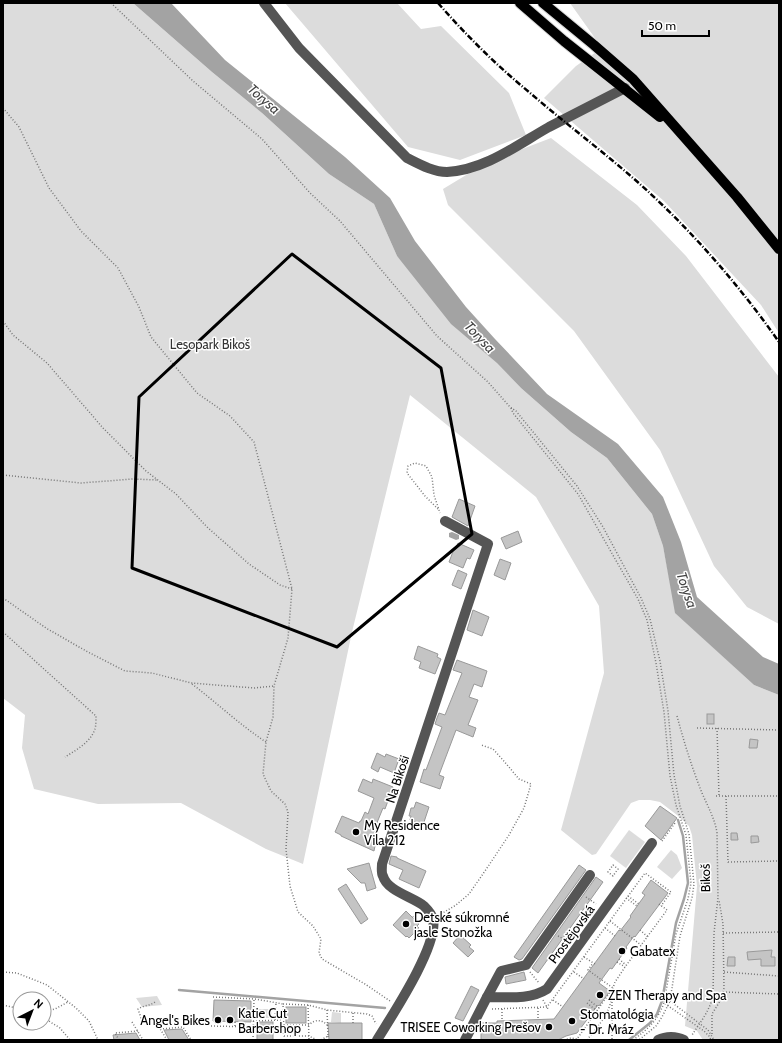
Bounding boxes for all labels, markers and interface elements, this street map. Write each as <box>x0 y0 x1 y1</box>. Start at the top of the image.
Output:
scale bar <box>642 12 709 38</box>
text: 50 m <box>648 18 676 33</box>
water label: Torysa <box>244 80 284 118</box>
water label: Torysa <box>461 317 499 357</box>
park label: Lesopark Bikoš <box>170 336 251 352</box>
water label: Torysa <box>672 569 702 611</box>
street label: Na Bikoši <box>382 753 412 805</box>
place label: My Residence Vila 212 <box>364 817 440 848</box>
marker: My Residence Vila 212 <box>351 827 361 837</box>
street label: Bikoš <box>697 863 713 892</box>
street label: Prostějovská <box>544 901 599 967</box>
place label: Detské súkromné jasle Stonožka <box>413 909 510 941</box>
marker: Detské súkromné jasle Stonožka <box>401 919 411 929</box>
place label: Gabatex <box>630 943 676 959</box>
marker: Gabatex <box>617 946 627 956</box>
place label: ZEN Therapy and Spa <box>608 987 727 1003</box>
marker: ZEN Therapy and Spa <box>595 990 605 1000</box>
north arrow <box>12 991 52 1031</box>
text: N <box>31 996 46 1011</box>
place label: Katie Cut Barbershop <box>238 1005 301 1036</box>
place label: Stomatológia - Dr. Mráz <box>580 1006 654 1037</box>
place label: Angel's Bikes <box>140 1012 211 1028</box>
marker: Angel's Bikes <box>213 1015 223 1025</box>
marker: Katie Cut Barbershop <box>225 1015 235 1025</box>
marker: Stomatológia - Dr. Mráz <box>567 1016 577 1026</box>
place label: TRISEE Coworking Prešov <box>400 1019 542 1035</box>
marker: TRISEE Coworking Prešov <box>544 1022 554 1032</box>

